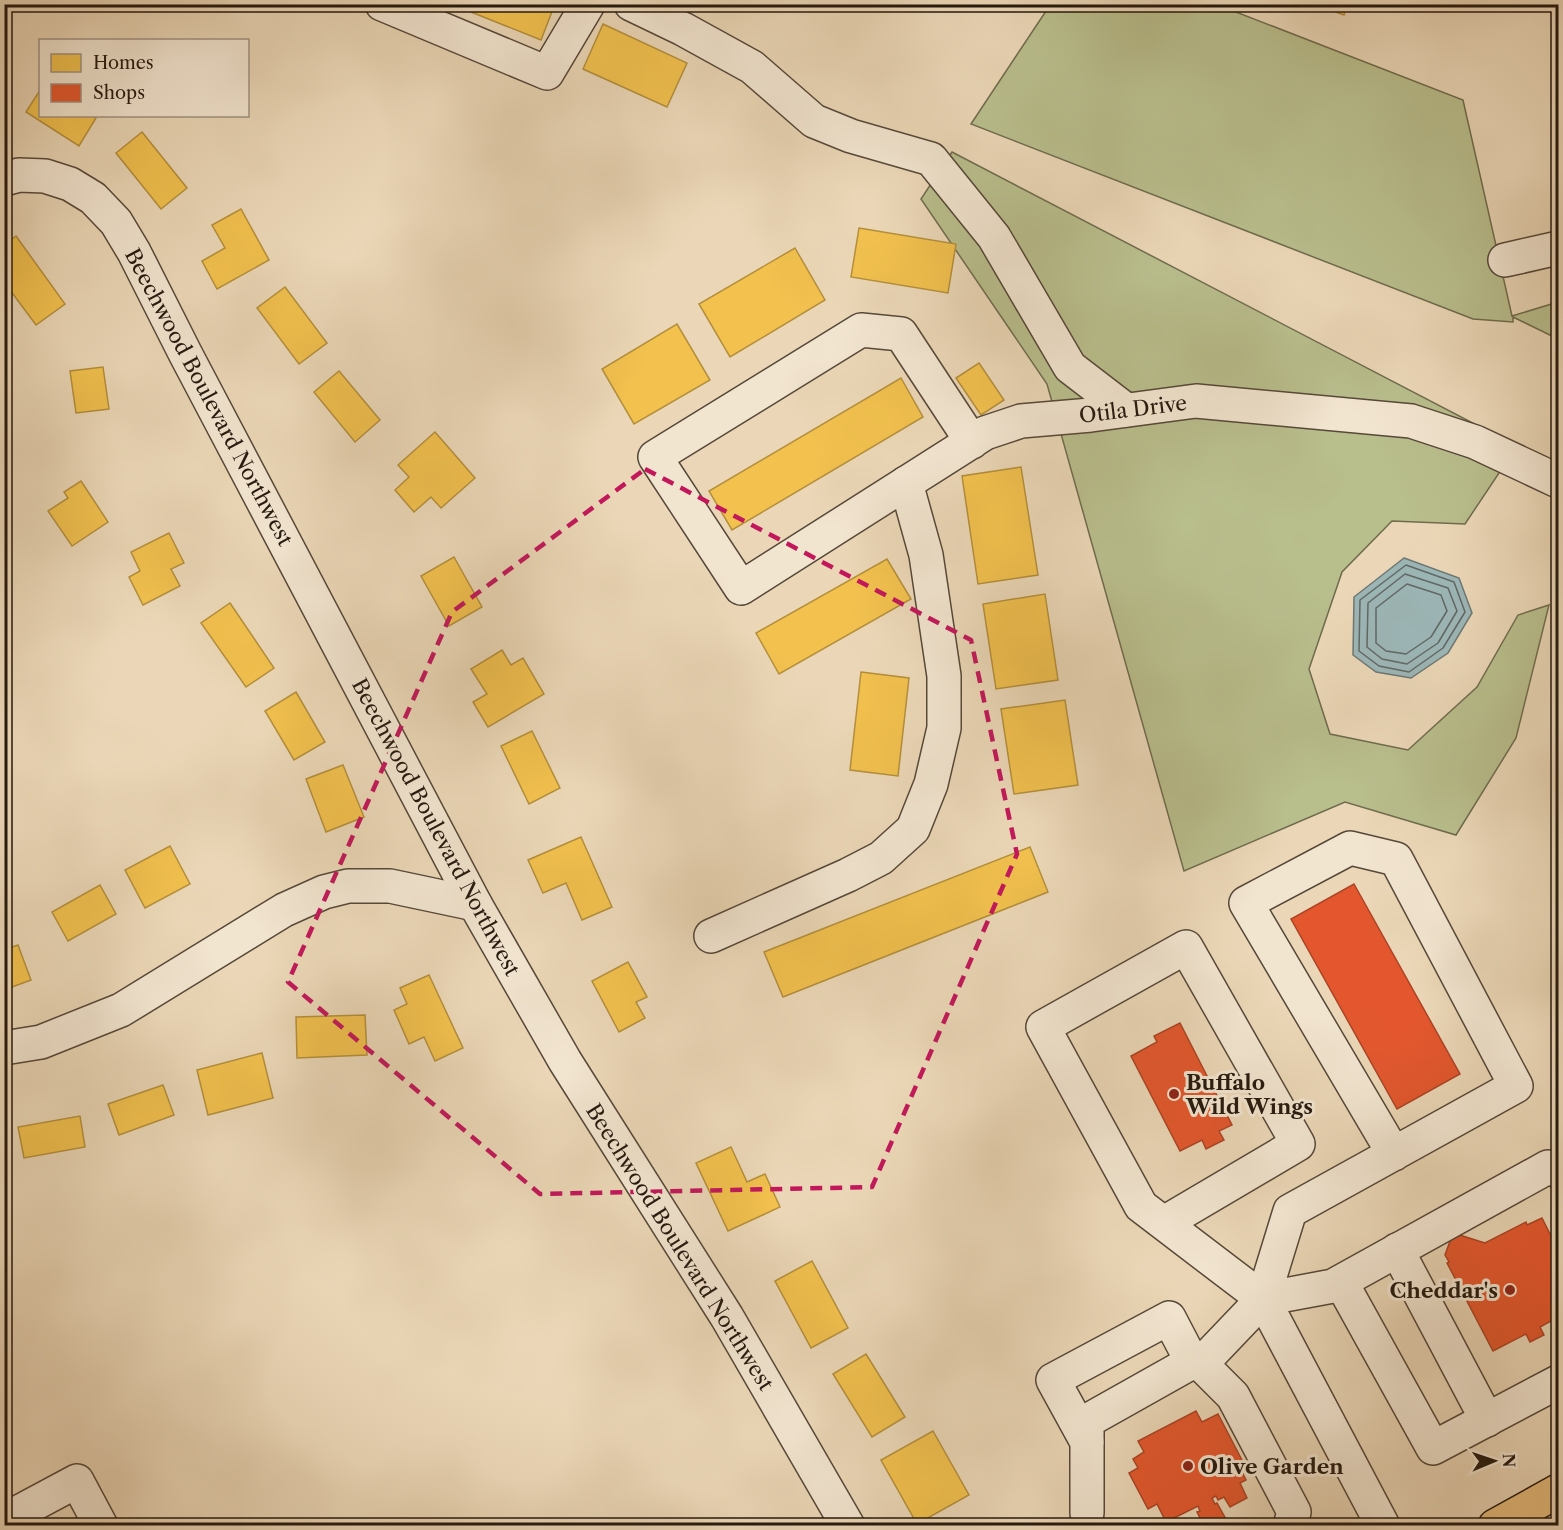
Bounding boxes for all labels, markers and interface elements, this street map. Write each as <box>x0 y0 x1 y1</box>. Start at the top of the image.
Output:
legend <box>39 39 249 117</box>
text: Homes <box>93 52 154 74</box>
text: Shops <box>93 82 145 104</box>
street label: Beechwood Boulevard Northwest <box>120 244 299 550</box>
street label: Otila Drive <box>1078 390 1188 428</box>
street label: Beechwood Boulevard Northwest <box>347 674 526 980</box>
place label: Buffalo Wild Wings <box>1185 1070 1313 1119</box>
marker: Buffalo Wild Wings <box>1167 1087 1181 1101</box>
street label: Beechwood Boulevard Northwest <box>581 1099 779 1395</box>
place label: Cheddar's <box>1390 1278 1498 1303</box>
marker: Cheddar's <box>1503 1283 1517 1297</box>
north arrow <box>1464 1431 1524 1491</box>
text: N <box>1499 1453 1519 1468</box>
place label: Olive Garden <box>1200 1454 1344 1479</box>
marker: Olive Garden <box>1181 1459 1195 1473</box>

